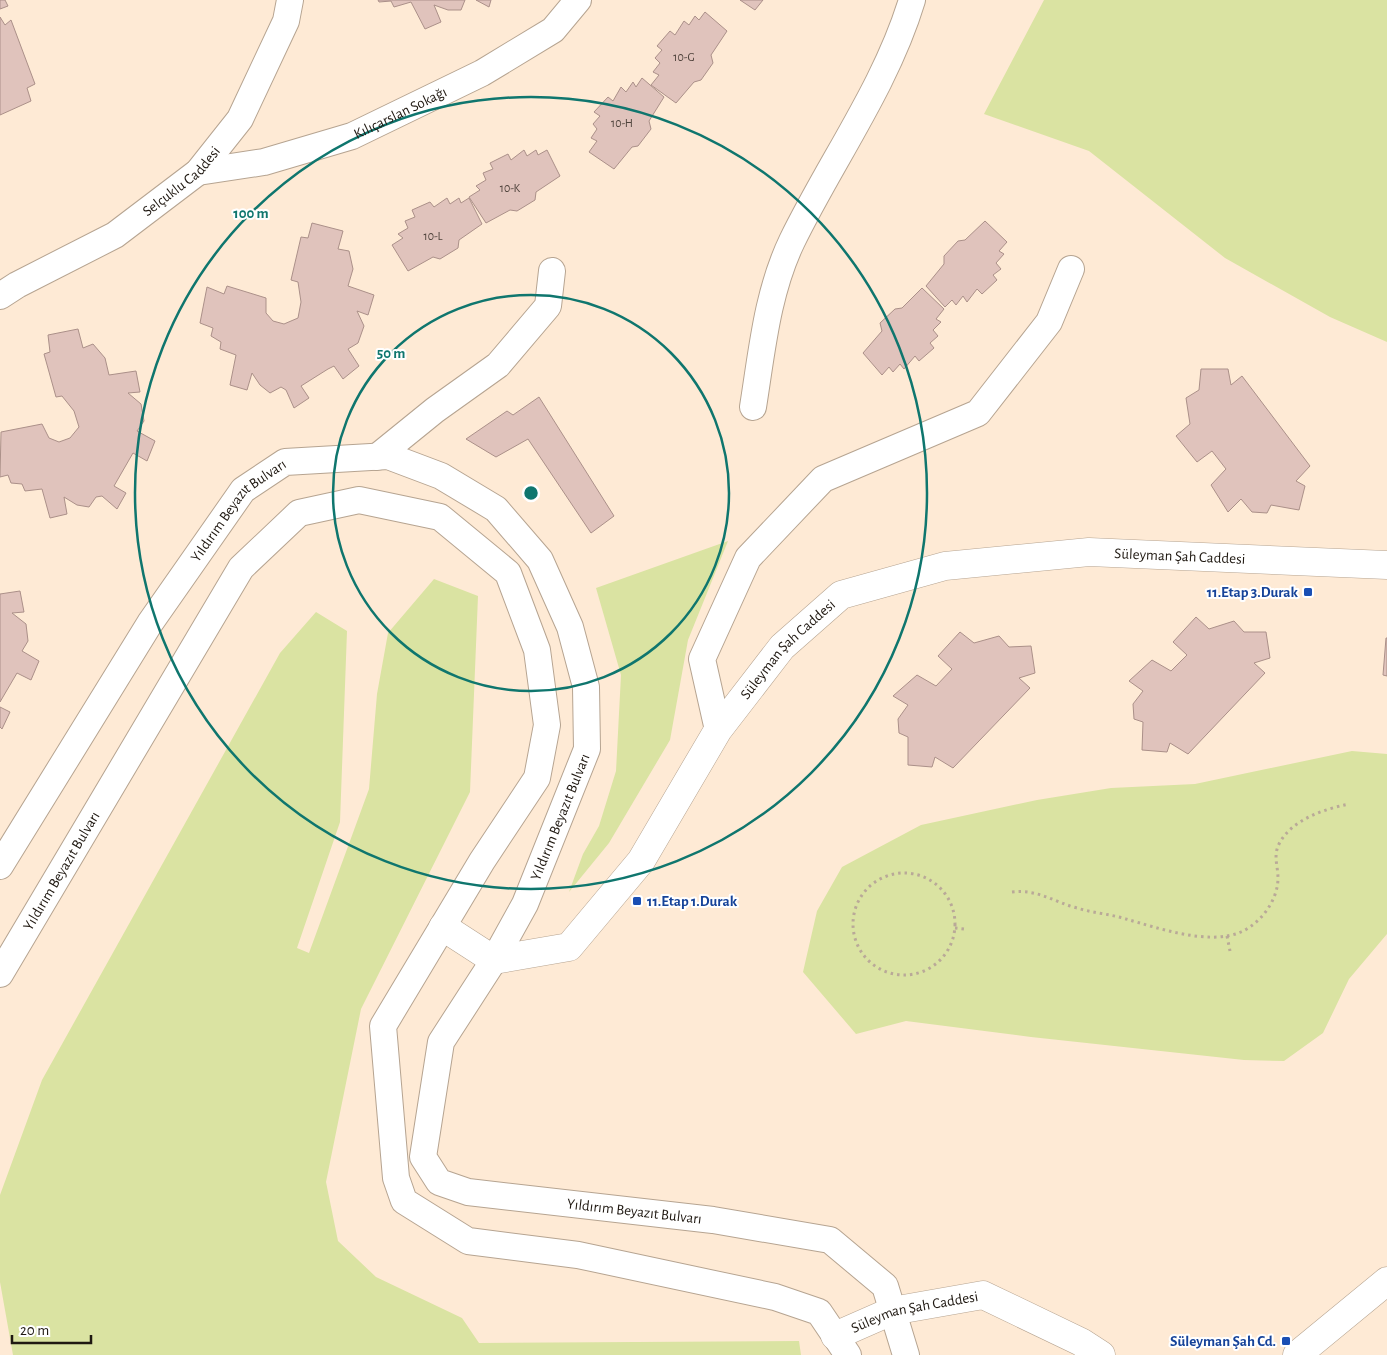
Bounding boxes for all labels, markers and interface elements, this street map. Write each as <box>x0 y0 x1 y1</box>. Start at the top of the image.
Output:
house number: 10-G <box>673 51 695 63</box>
street label: Kılıçarslan Sokağı <box>351 84 449 142</box>
house number: 10-H <box>611 117 633 129</box>
street label: Selçuklu Caddesi <box>140 144 223 219</box>
house number: 10-K <box>500 182 521 194</box>
text: 100 m <box>233 206 269 221</box>
house number: 10-L <box>424 230 442 242</box>
text: 50 m <box>377 346 405 361</box>
street label: Yıldırım Beyazıt Bulvarı <box>188 457 289 565</box>
centre of rings <box>522 484 540 502</box>
street label: Süleyman Şah Caddesi <box>1114 546 1246 567</box>
place label: 11.Etap 3.Durak <box>1207 585 1299 600</box>
marker: 11.Etap 3.Durak <box>1302 586 1314 598</box>
street label: Süleyman Şah Caddesi <box>738 597 838 702</box>
street label: Yıldırım Beyazıt Bulvarı <box>528 752 593 883</box>
street label: Yıldırım Beyazıt Bulvarı <box>21 809 103 933</box>
place label: 11.Etap 1.Durak <box>647 894 738 909</box>
marker: 11.Etap 1.Durak <box>631 895 643 907</box>
street label: Yıldırım Beyazıt Bulvarı <box>566 1196 702 1227</box>
street label: Süleyman Şah Caddesi <box>849 1289 979 1336</box>
scale bar <box>12 1312 91 1344</box>
text: 20 m <box>20 1323 49 1338</box>
place label: Süleyman Şah Cd. <box>1170 1334 1276 1349</box>
marker: Süleyman Şah Cd. <box>1280 1335 1292 1347</box>

